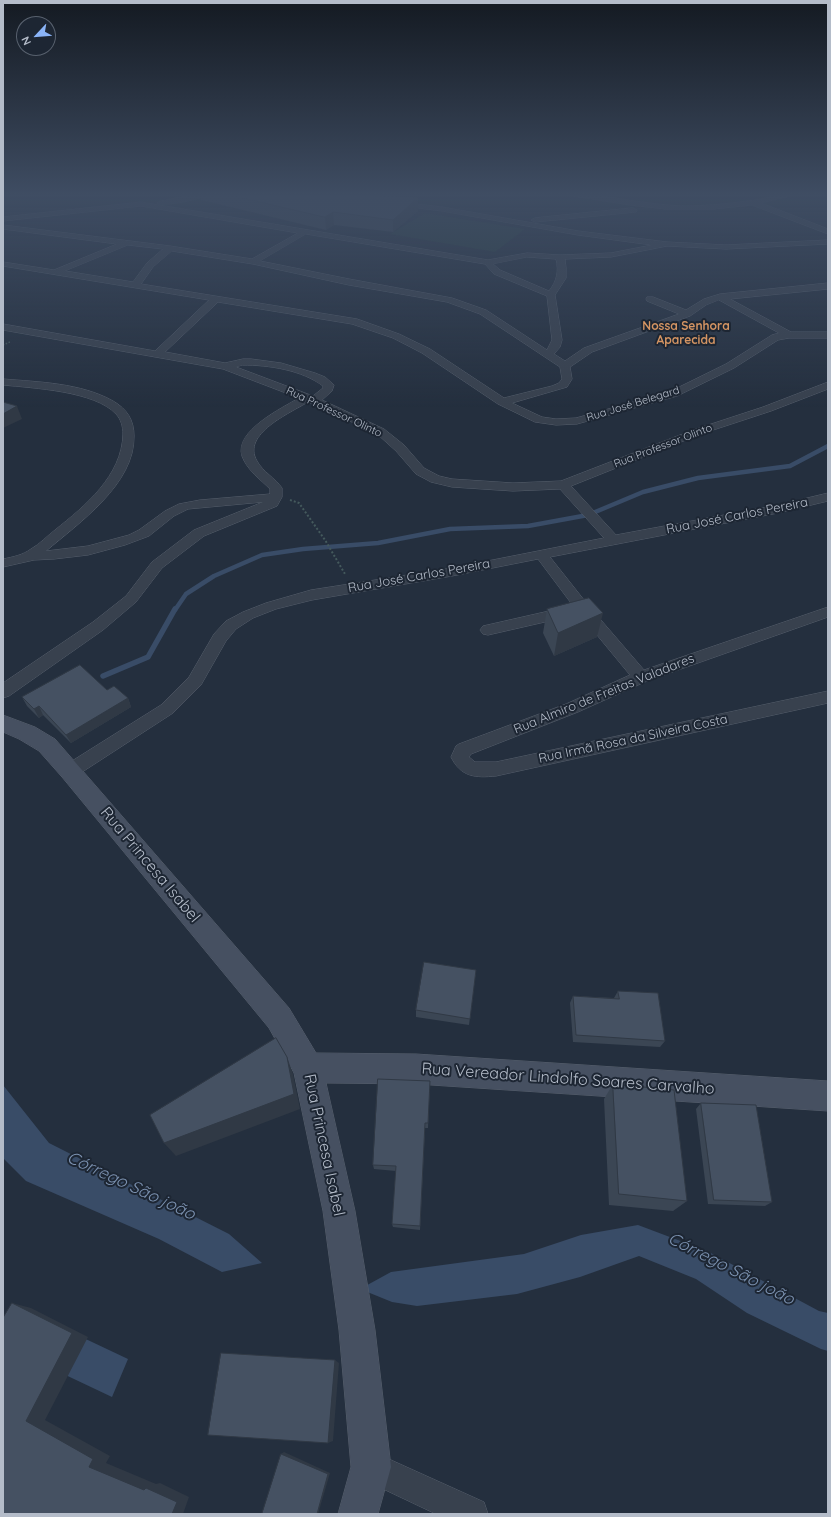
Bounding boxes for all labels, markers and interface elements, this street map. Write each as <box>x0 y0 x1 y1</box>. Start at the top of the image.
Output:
north arrow <box>16 16 56 56</box>
text: N <box>18 34 34 48</box>
district label: Nossa Senhora Aparecida <box>642 319 730 347</box>
street label: Rua Professor Olinto <box>284 384 384 440</box>
street label: Rua José Belegard <box>585 384 681 424</box>
street label: Rua Professor Olinto <box>612 421 714 471</box>
street label: Rua José Carlos Pereira <box>665 495 809 537</box>
street label: Rua José Carlos Pereira <box>347 556 491 596</box>
street label: Rua Almiro de Freitas Valadares <box>511 651 697 737</box>
street label: Rua Irmã Rosa da Silveira Costa <box>537 711 729 767</box>
street label: Rua Princesa Isabel <box>96 803 204 927</box>
street label: Rua Vereador Lindolfo Soares Carvalho <box>421 1059 715 1099</box>
street label: Rua Princesa Isabel <box>300 1072 348 1218</box>
water label: Córrego São joão <box>64 1147 198 1225</box>
water label: Córrego São joão <box>664 1228 798 1310</box>

